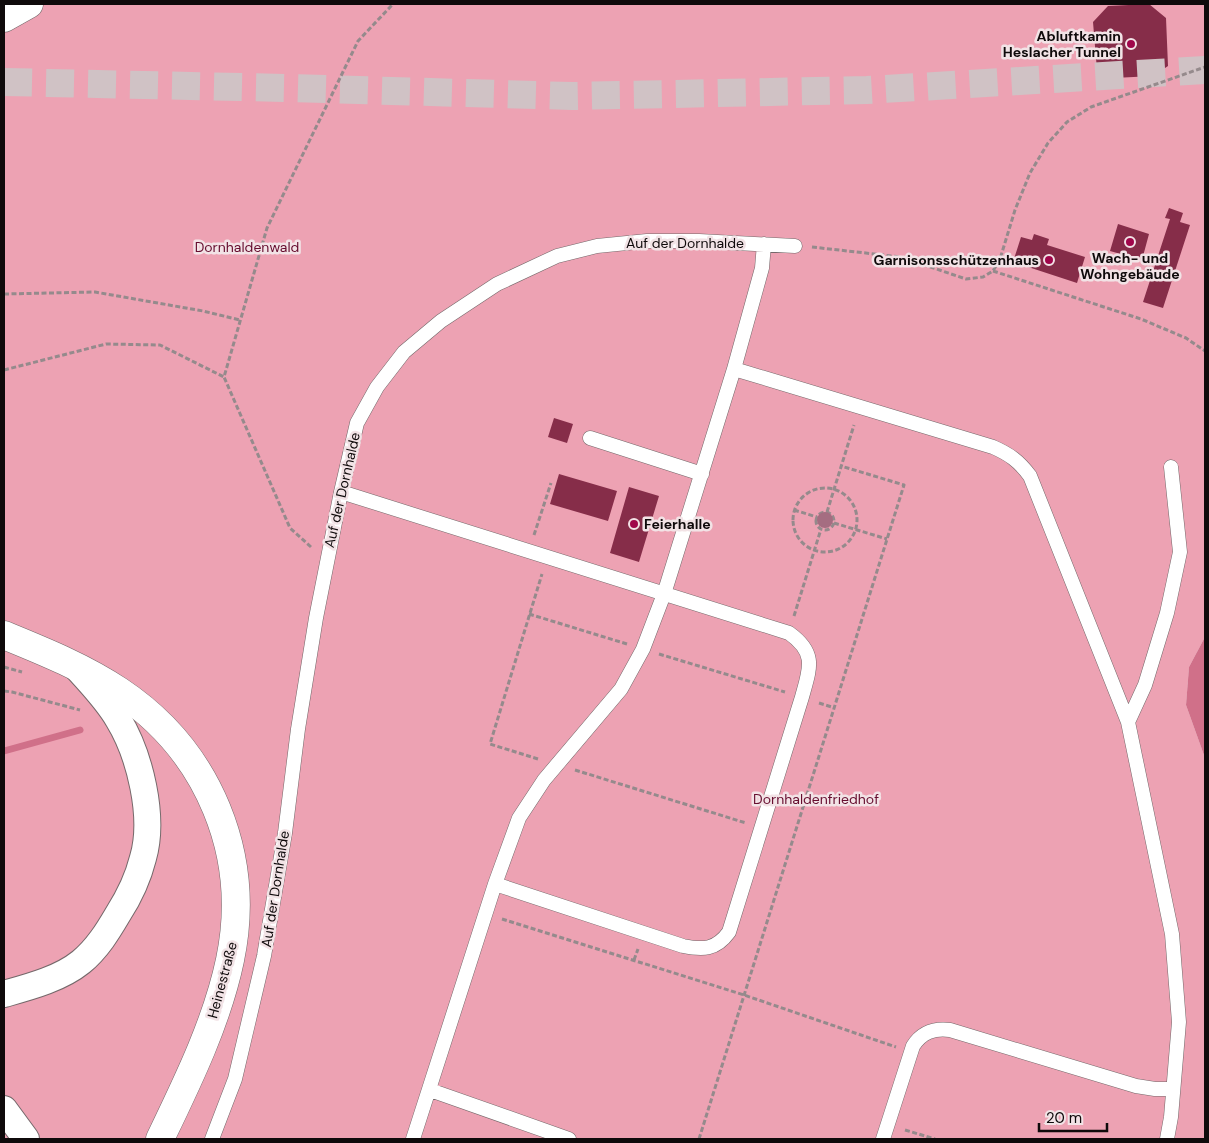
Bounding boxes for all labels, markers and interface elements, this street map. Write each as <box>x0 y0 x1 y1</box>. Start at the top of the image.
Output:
place label: Abluftkamin Heslacher Tunnel <box>1003 27 1121 61</box>
marker: Abluftkamin Heslacher Tunnel <box>1125 38 1137 50</box>
street label: Auf der Dornhalde <box>626 234 744 252</box>
marker: Wach- und Wohngebäude <box>1124 236 1136 248</box>
park label: Dornhaldenwald <box>195 238 299 256</box>
place label: Wach- und Wohngebäude <box>1080 249 1180 283</box>
place label: Garnisonsschützenhaus <box>873 251 1039 269</box>
marker: Garnisonsschützenhaus <box>1043 254 1055 266</box>
street label: Auf der Dornhalde <box>320 430 364 549</box>
place label: Feierhalle <box>644 515 711 533</box>
marker: Feierhalle <box>628 518 640 530</box>
park label: Dornhaldenfriedhof <box>753 790 879 808</box>
street label: Auf der Dornhalde <box>257 829 293 949</box>
street label: Heinestraße <box>203 940 241 1020</box>
scale bar <box>1039 1100 1106 1132</box>
text: 20 m <box>1046 1108 1082 1128</box>

